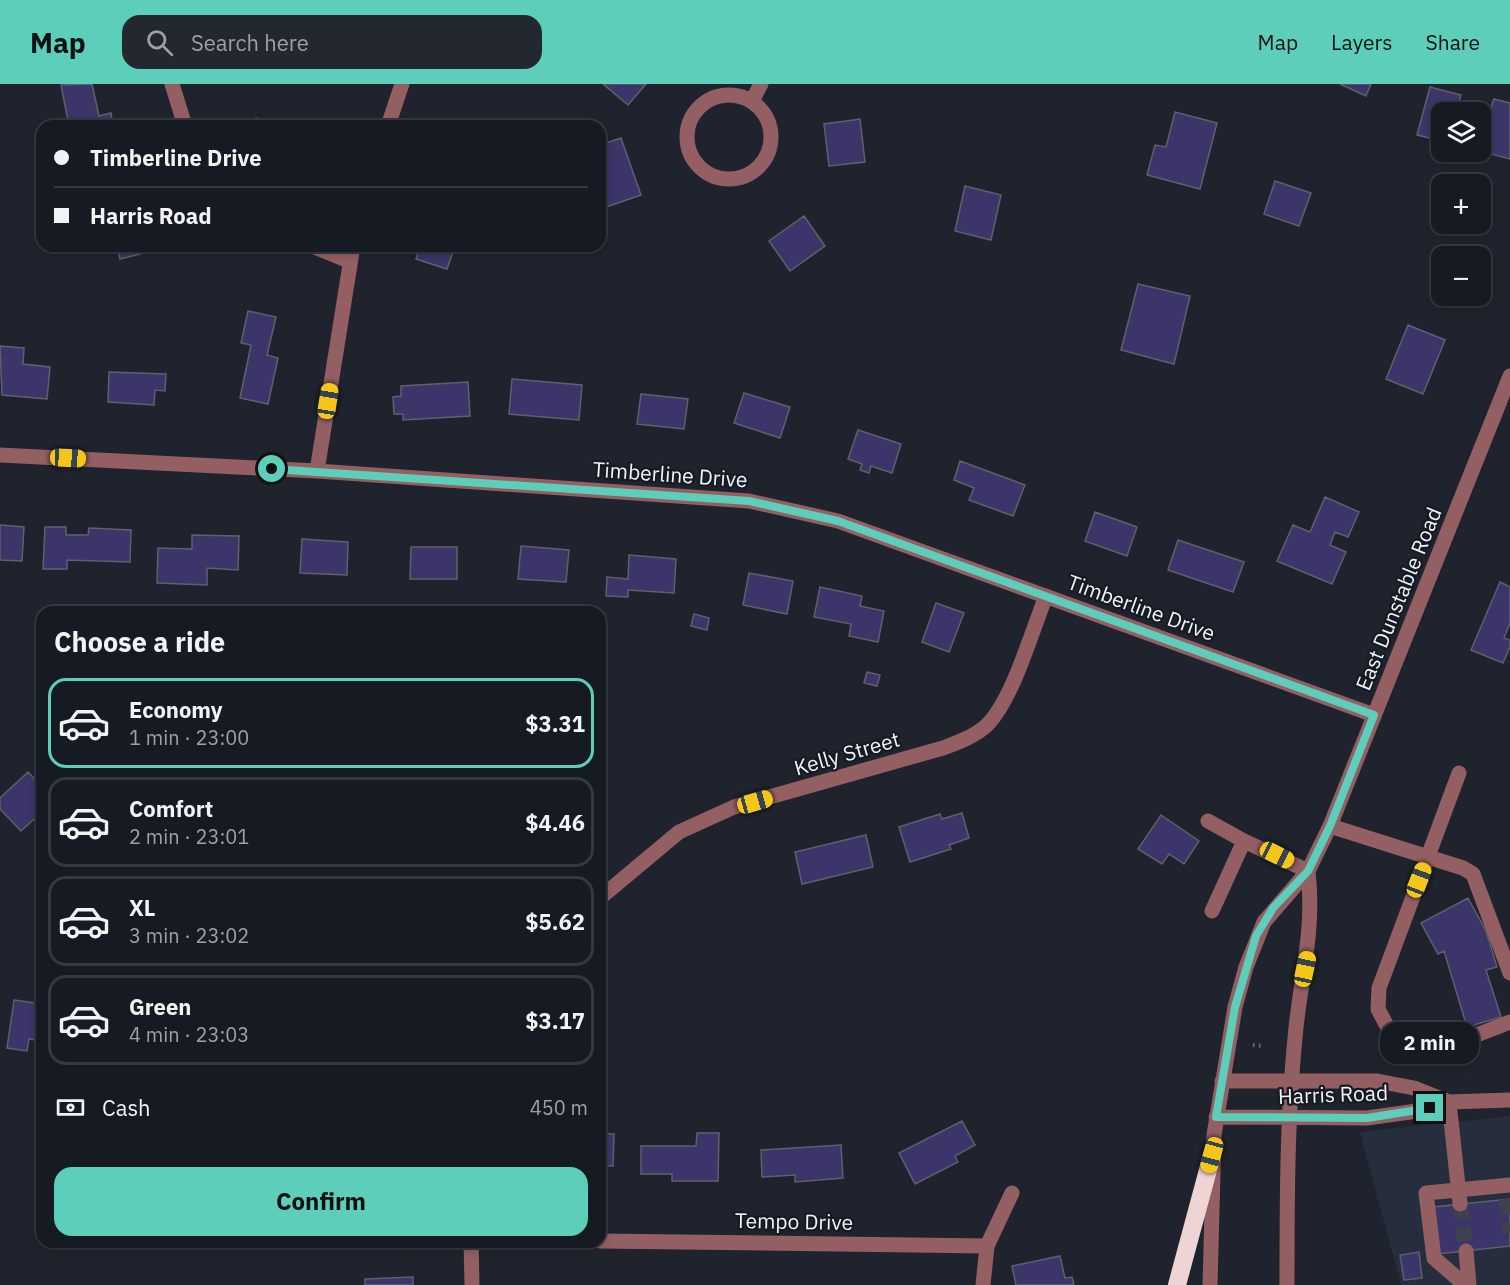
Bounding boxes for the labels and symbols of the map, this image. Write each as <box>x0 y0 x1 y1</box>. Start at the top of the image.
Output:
car <box>316 382 340 420</box>
car <box>50 448 86 468</box>
route start <box>258 455 285 482</box>
street label: Timberline Drive <box>592 455 748 493</box>
street label: East Dunstable Road <box>1349 503 1448 694</box>
street label: Timberline Drive <box>1064 567 1219 647</box>
street label: Kelly Street <box>791 725 903 781</box>
car <box>735 788 775 816</box>
car <box>1257 839 1297 871</box>
car <box>1404 860 1434 900</box>
car <box>1292 950 1318 988</box>
callout: 2 min <box>1380 1021 1480 1063</box>
street label: Harris Road <box>1277 1078 1389 1110</box>
route end <box>1416 1094 1443 1121</box>
car <box>1199 1135 1225 1175</box>
street label: Tempo Drive <box>735 1206 853 1236</box>

